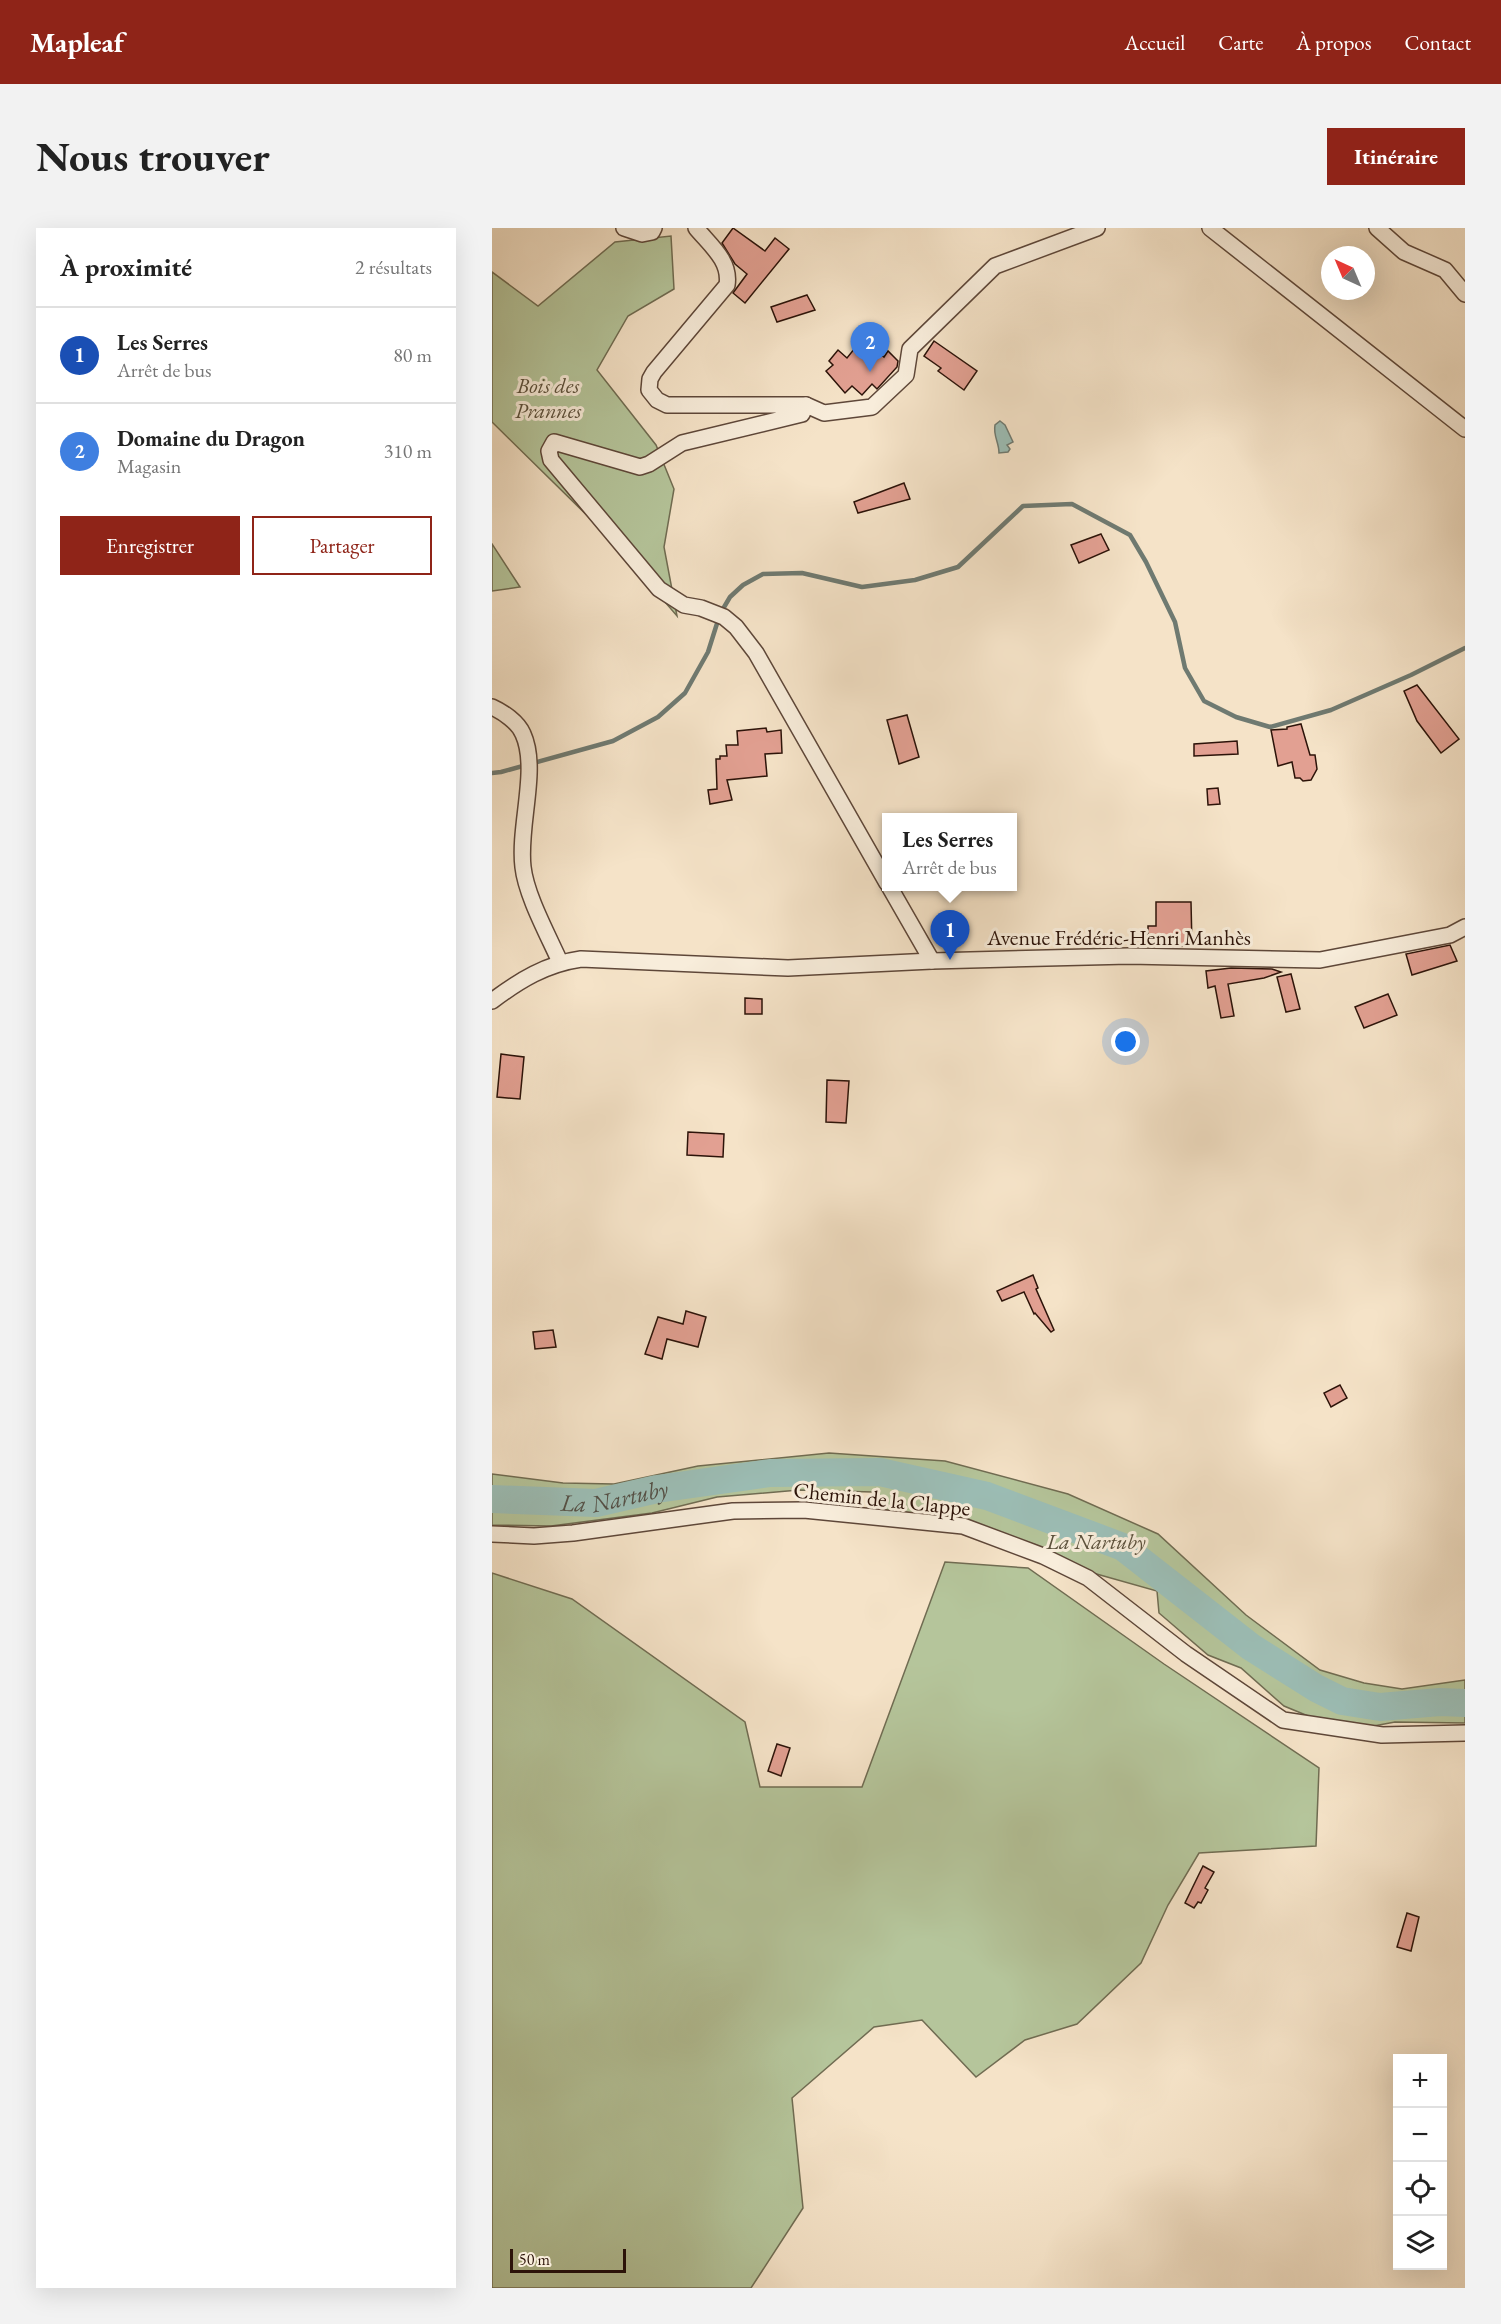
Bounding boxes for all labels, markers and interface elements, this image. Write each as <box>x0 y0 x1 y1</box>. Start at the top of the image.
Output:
text: Mapleaf <box>30 24 124 60</box>
text: Accueil <box>1125 29 1185 56</box>
text: Carte <box>1218 29 1263 56</box>
text: À propos <box>1296 29 1371 56</box>
text: Contact <box>1404 29 1471 56</box>
button: Itinéraire <box>1327 128 1465 185</box>
text: Nous trouver <box>36 129 270 184</box>
north arrow <box>1321 246 1375 300</box>
text: À proximité <box>60 250 192 284</box>
text: 2 résultats <box>355 254 432 280</box>
pin: 2 <box>850 322 890 372</box>
text: Les Serres <box>117 328 208 357</box>
text: 1 <box>74 342 85 368</box>
text: 80 m <box>393 342 432 368</box>
text: Arrêt de bus <box>117 357 212 383</box>
park label: Bois des Prannes <box>515 371 582 425</box>
text: Domaine du Dragon <box>117 424 305 453</box>
text: 2 <box>74 438 85 464</box>
text: 310 m <box>384 438 432 464</box>
text: Magasin <box>117 453 181 479</box>
button: Enregistrer <box>60 516 240 575</box>
button: Partager <box>252 516 432 575</box>
popup <box>882 813 1017 891</box>
text: Les Serres <box>902 825 993 854</box>
text: Arrêt de bus <box>902 854 997 880</box>
pin: 1 <box>930 910 970 960</box>
street label: Avenue Frédéric-Henri Manhès <box>986 923 1251 952</box>
your location <box>1111 1027 1140 1056</box>
water label: La Nartuby <box>559 1472 670 1519</box>
street label: Chemin de la Clappe <box>792 1475 972 1523</box>
park label: La Nartuby <box>1045 1527 1146 1556</box>
map controls <box>1393 2054 1447 2270</box>
button: + <box>1393 2054 1447 2108</box>
button: − <box>1393 2108 1447 2162</box>
button: locate <box>1393 2162 1447 2216</box>
button: layers <box>1393 2216 1447 2270</box>
scale bar <box>510 2246 626 2274</box>
text: 50 m <box>519 2249 550 2270</box>

